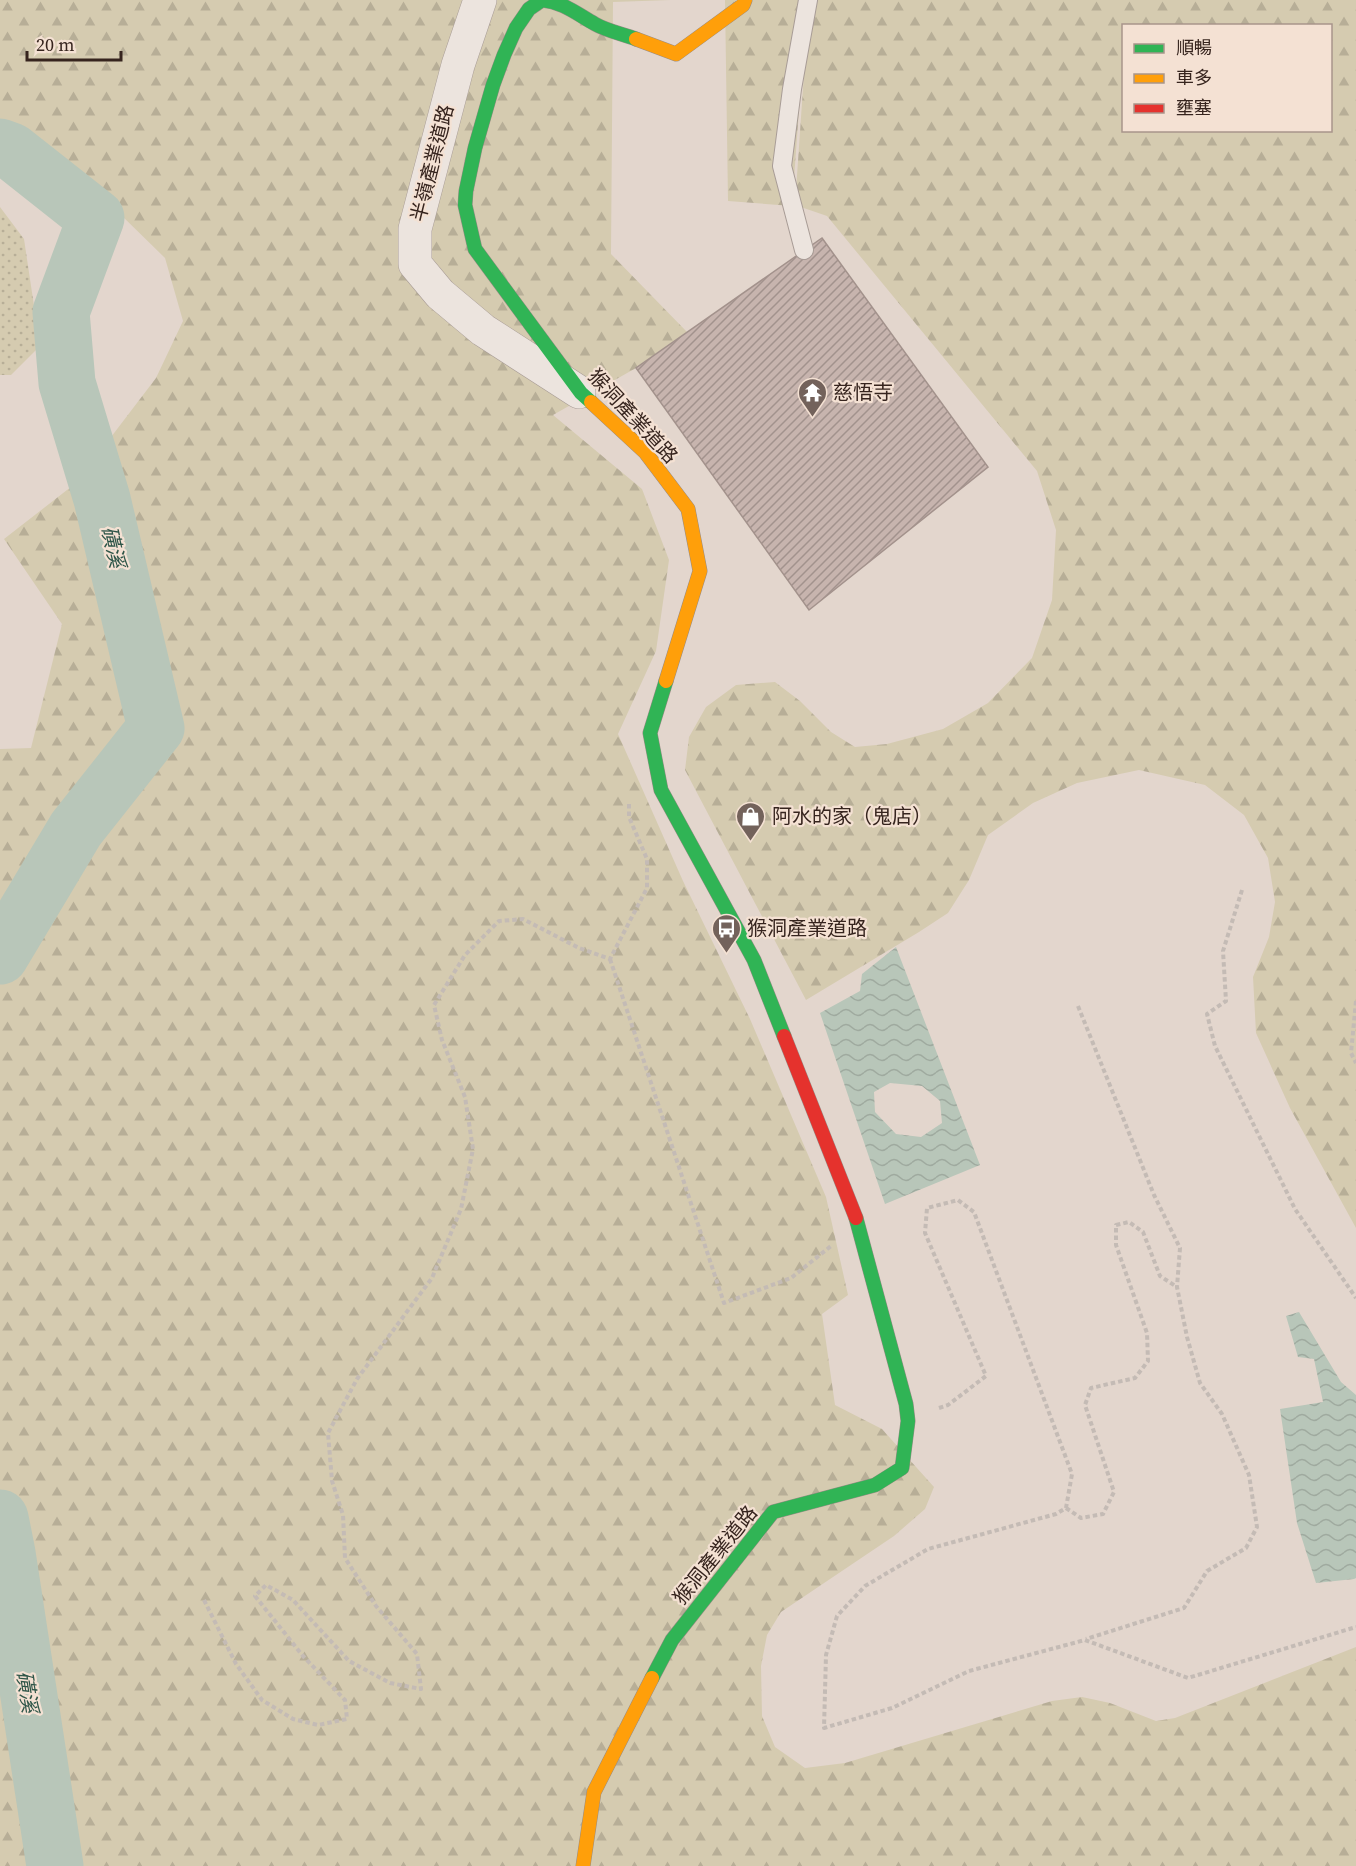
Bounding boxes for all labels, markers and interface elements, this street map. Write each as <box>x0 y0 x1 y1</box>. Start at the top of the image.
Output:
scale bar <box>27 24 122 62</box>
legend <box>1122 24 1332 132</box>
text: 20 m <box>36 32 74 57</box>
text: 順暢 <box>1176 35 1212 60</box>
text: 車多 <box>1176 65 1212 90</box>
text: 壅塞 <box>1176 95 1212 120</box>
street label: 半嶺產業道路 <box>404 101 460 225</box>
street label: 猴洞產業道路 <box>582 363 684 469</box>
temple icon: 慈悟寺 <box>796 376 828 418</box>
place label: 慈悟寺 <box>833 378 893 406</box>
water label: 磺溪 <box>95 523 133 574</box>
shop icon: 阿水的家（鬼店） <box>735 800 767 842</box>
place label: 阿水的家（鬼店） <box>772 802 932 830</box>
bus stop icon: 猴洞產業道路 <box>710 912 742 954</box>
place label: 猴洞產業道路 <box>747 914 867 942</box>
street label: 猴洞產業道路 <box>666 1500 764 1610</box>
water label: 磺溪 <box>10 1669 46 1718</box>

